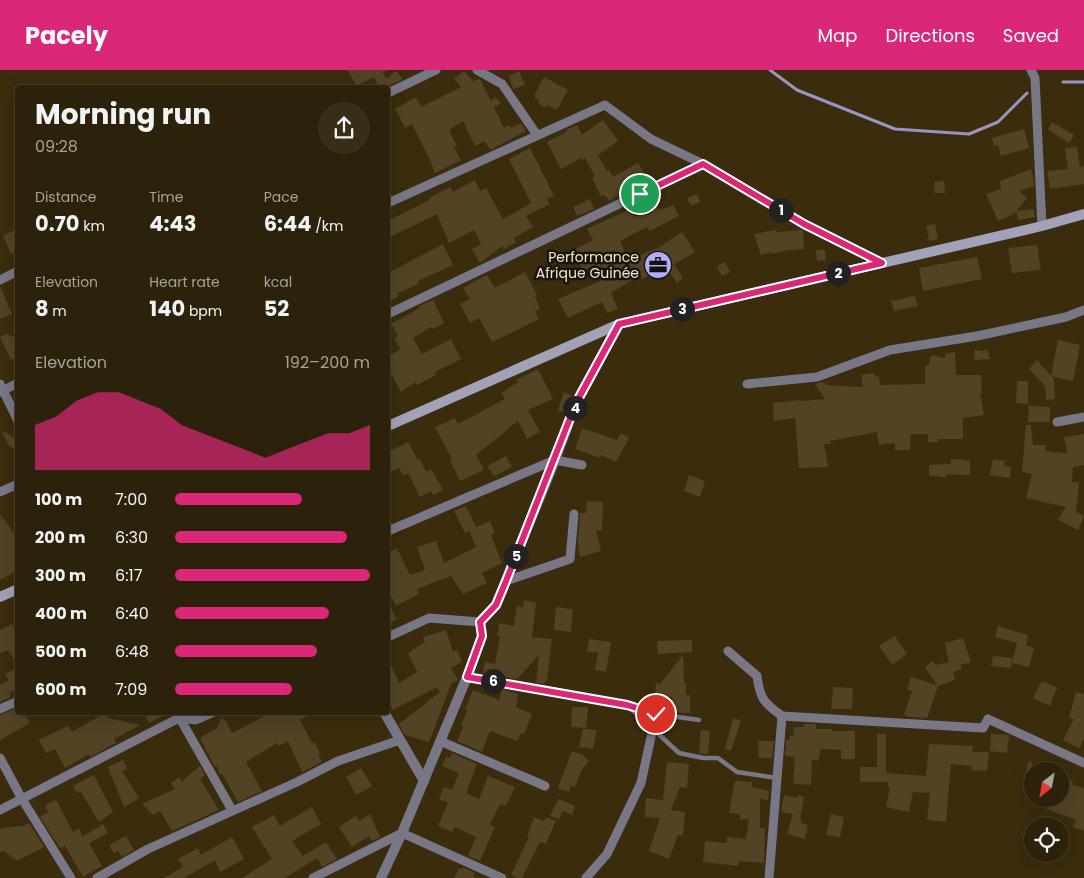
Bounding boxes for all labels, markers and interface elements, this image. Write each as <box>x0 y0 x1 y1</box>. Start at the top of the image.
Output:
text: Pacely <box>25 19 108 52</box>
text: Map <box>818 23 857 48</box>
text: Directions <box>885 23 975 48</box>
text: Saved <box>1003 23 1059 48</box>
text: Morning run <box>35 95 211 134</box>
button: share <box>318 102 370 154</box>
text: 09:28 <box>35 135 78 158</box>
pin <box>619 173 661 215</box>
icon: arrive <box>626 180 654 208</box>
text: Distance <box>35 187 96 207</box>
text: Time <box>149 187 183 207</box>
text: Pace <box>264 187 298 207</box>
pin: 1 <box>768 198 794 222</box>
text: 1 <box>779 200 784 220</box>
text: 0.70 <box>35 209 80 238</box>
text: 4:43 <box>149 209 196 238</box>
text: 6:44 <box>264 209 311 238</box>
text: km <box>80 216 105 236</box>
text: /km <box>311 216 343 236</box>
place label: Performance Afrique Guinée <box>536 247 639 283</box>
office icon: Performance Afrique Guinée <box>643 250 673 280</box>
pin: 2 <box>826 260 850 286</box>
text: 2 <box>835 263 843 283</box>
text: Elevation <box>35 272 98 292</box>
text: Heart rate <box>149 272 220 292</box>
text: kcal <box>264 272 292 292</box>
text: 8 <box>35 294 49 323</box>
text: 140 <box>149 294 185 323</box>
text: 52 <box>264 294 289 323</box>
pin: 3 <box>670 296 694 322</box>
text: 3 <box>678 299 687 319</box>
text: m <box>49 301 67 321</box>
text: bpm <box>185 301 222 321</box>
text: Elevation <box>35 351 107 374</box>
text: 192–200 m <box>285 351 370 374</box>
pin: 4 <box>562 396 588 420</box>
text: 4 <box>571 398 580 418</box>
text: 100 m <box>35 488 82 511</box>
text: 7:00 <box>115 488 147 511</box>
text: 200 m <box>35 526 85 549</box>
text: 6:30 <box>115 526 148 549</box>
pin: 5 <box>504 544 528 568</box>
text: 5 <box>512 546 521 566</box>
text: 300 m <box>35 564 86 587</box>
text: 6:17 <box>115 564 142 587</box>
text: 400 m <box>35 602 87 625</box>
text: 6:40 <box>115 602 149 625</box>
text: 500 m <box>35 640 87 663</box>
text: 6:48 <box>115 640 149 663</box>
pin: 6 <box>480 668 506 694</box>
text: 6 <box>489 671 498 691</box>
text: 600 m <box>35 678 86 701</box>
text: 7:09 <box>115 678 147 701</box>
pin <box>635 693 677 735</box>
icon: check <box>642 700 670 728</box>
north arrow <box>1024 762 1069 808</box>
map controls <box>1024 762 1069 862</box>
button: locate <box>1024 817 1069 862</box>

